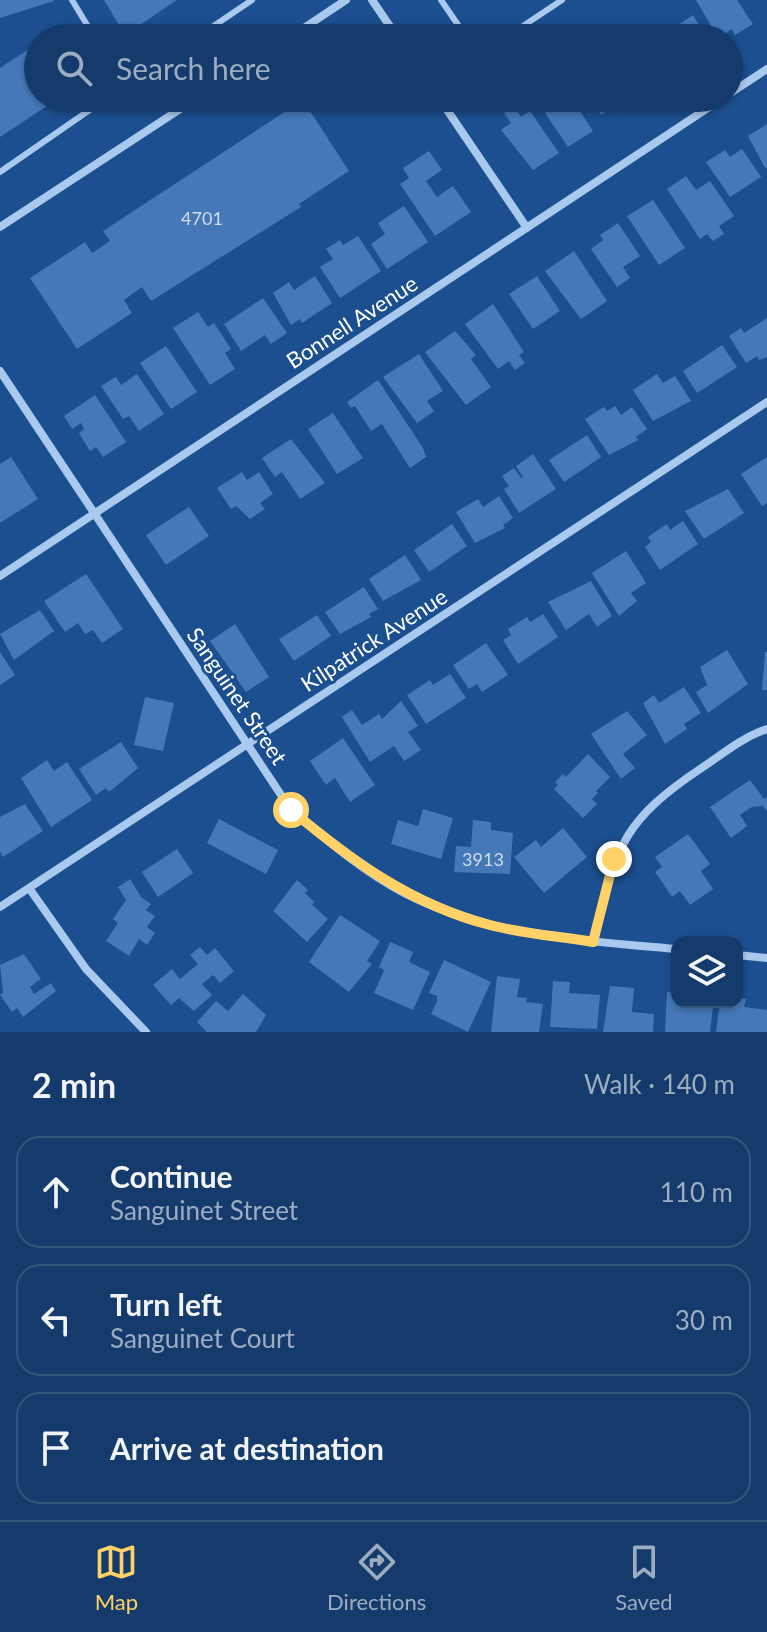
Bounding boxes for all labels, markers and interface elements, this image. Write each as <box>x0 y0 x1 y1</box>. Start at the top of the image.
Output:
search box <box>24 24 743 112</box>
icon: search <box>52 46 96 90</box>
text: Search here <box>116 50 271 86</box>
house number: 4701 <box>181 207 223 229</box>
street label: Bonnell Avenue <box>281 269 422 374</box>
street label: Kilpatrick Avenue <box>296 582 452 697</box>
street label: Sanguinet Street <box>182 622 293 769</box>
route start <box>273 792 309 828</box>
route end <box>596 841 632 877</box>
house number: 3913 <box>462 848 504 870</box>
map controls <box>671 936 743 1008</box>
button: layers <box>671 936 743 1008</box>
text: 2 min <box>32 1064 116 1105</box>
text: Walk · 140 m <box>584 1068 735 1100</box>
text: Continue <box>110 1158 233 1194</box>
icon: ahead <box>34 1170 78 1214</box>
text: 110 m <box>660 1176 733 1208</box>
text: Sanguinet Street <box>110 1194 298 1226</box>
text: Turn left <box>110 1286 222 1322</box>
icon: left <box>34 1298 78 1342</box>
text: 30 m <box>675 1304 733 1336</box>
text: Sanguinet Court <box>110 1322 295 1354</box>
icon: arrive <box>34 1426 78 1470</box>
text: Arrive at destination <box>110 1430 384 1466</box>
tab: Map <box>94 1540 138 1615</box>
tab: Directions <box>327 1540 426 1615</box>
tab: Saved <box>615 1540 673 1615</box>

